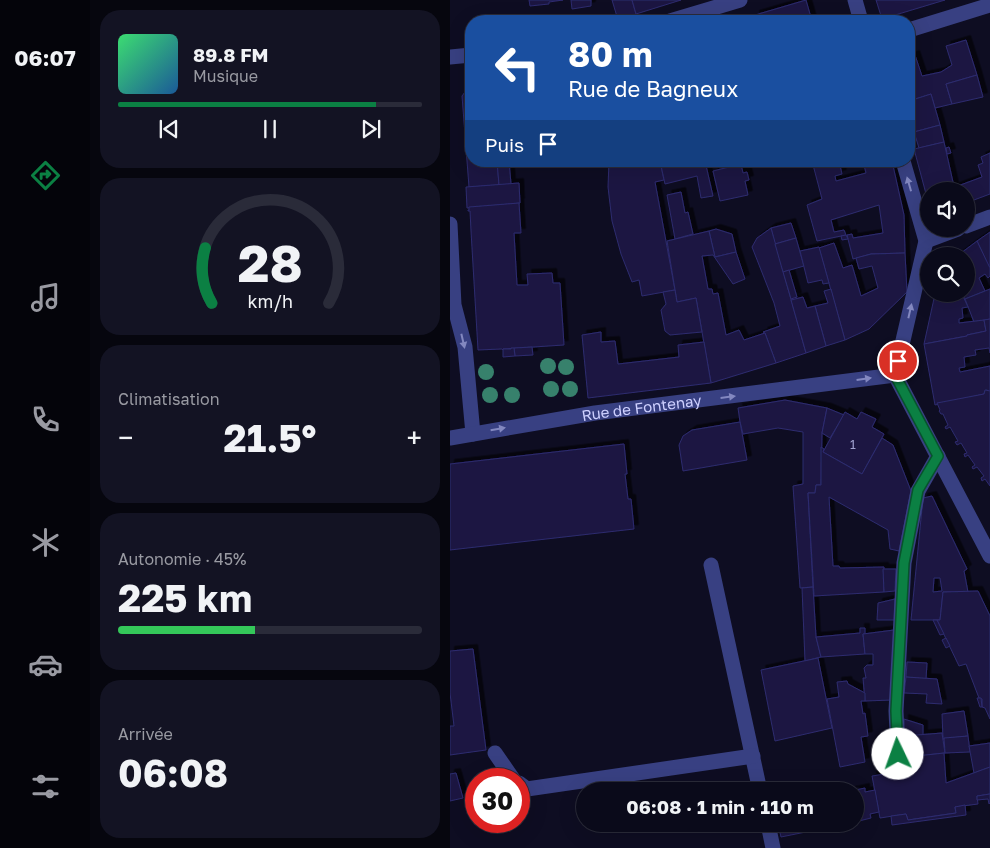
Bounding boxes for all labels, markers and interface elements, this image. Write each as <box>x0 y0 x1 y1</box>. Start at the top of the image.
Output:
text: 80 m <box>568 33 653 75</box>
icon: left <box>485 35 550 100</box>
text: 89.8 FM <box>193 43 268 66</box>
text: 06:07 <box>14 44 76 71</box>
text: Musique <box>193 66 258 86</box>
text: Rue de Bagneux <box>568 75 738 102</box>
icon: previous <box>155 115 183 143</box>
icon: pause <box>256 115 284 143</box>
icon: next <box>357 115 385 143</box>
icon: arrive <box>534 130 562 158</box>
text: Puis <box>485 133 524 156</box>
icon: directions <box>28 158 63 193</box>
one-way arrow <box>905 177 913 192</box>
map controls <box>920 182 975 302</box>
button: sound <box>920 182 975 237</box>
text: 28 <box>237 231 303 293</box>
button: search <box>920 247 975 302</box>
icon: music <box>28 280 63 315</box>
text: km/h <box>247 290 293 312</box>
one-way arrow <box>906 303 914 318</box>
one-way arrow <box>460 334 468 350</box>
pin <box>877 340 919 382</box>
icon: arrive <box>884 347 912 375</box>
one-way arrow <box>857 375 873 383</box>
text: Climatisation <box>118 389 220 409</box>
street label: Rue de Fontenay <box>580 391 703 424</box>
one-way arrow <box>720 393 736 401</box>
icon: phone <box>28 402 63 437</box>
text: 21.5° <box>224 415 316 460</box>
text: − <box>118 421 133 454</box>
text: + <box>407 421 422 454</box>
one-way arrow <box>490 425 506 433</box>
house number: 1 <box>850 437 856 452</box>
icon: climate <box>28 525 63 560</box>
text: Autonomie · 45% <box>118 549 247 569</box>
text: 225 km <box>118 575 252 620</box>
icon: car <box>28 647 63 682</box>
text: Arrivée <box>118 724 173 744</box>
position arrow <box>871 727 923 779</box>
text: 06:08 <box>118 750 228 795</box>
speed limit sign: 30 <box>465 768 530 833</box>
icon: filters <box>28 769 63 804</box>
text: 06:08 · 1 min · 110 m <box>626 795 814 818</box>

